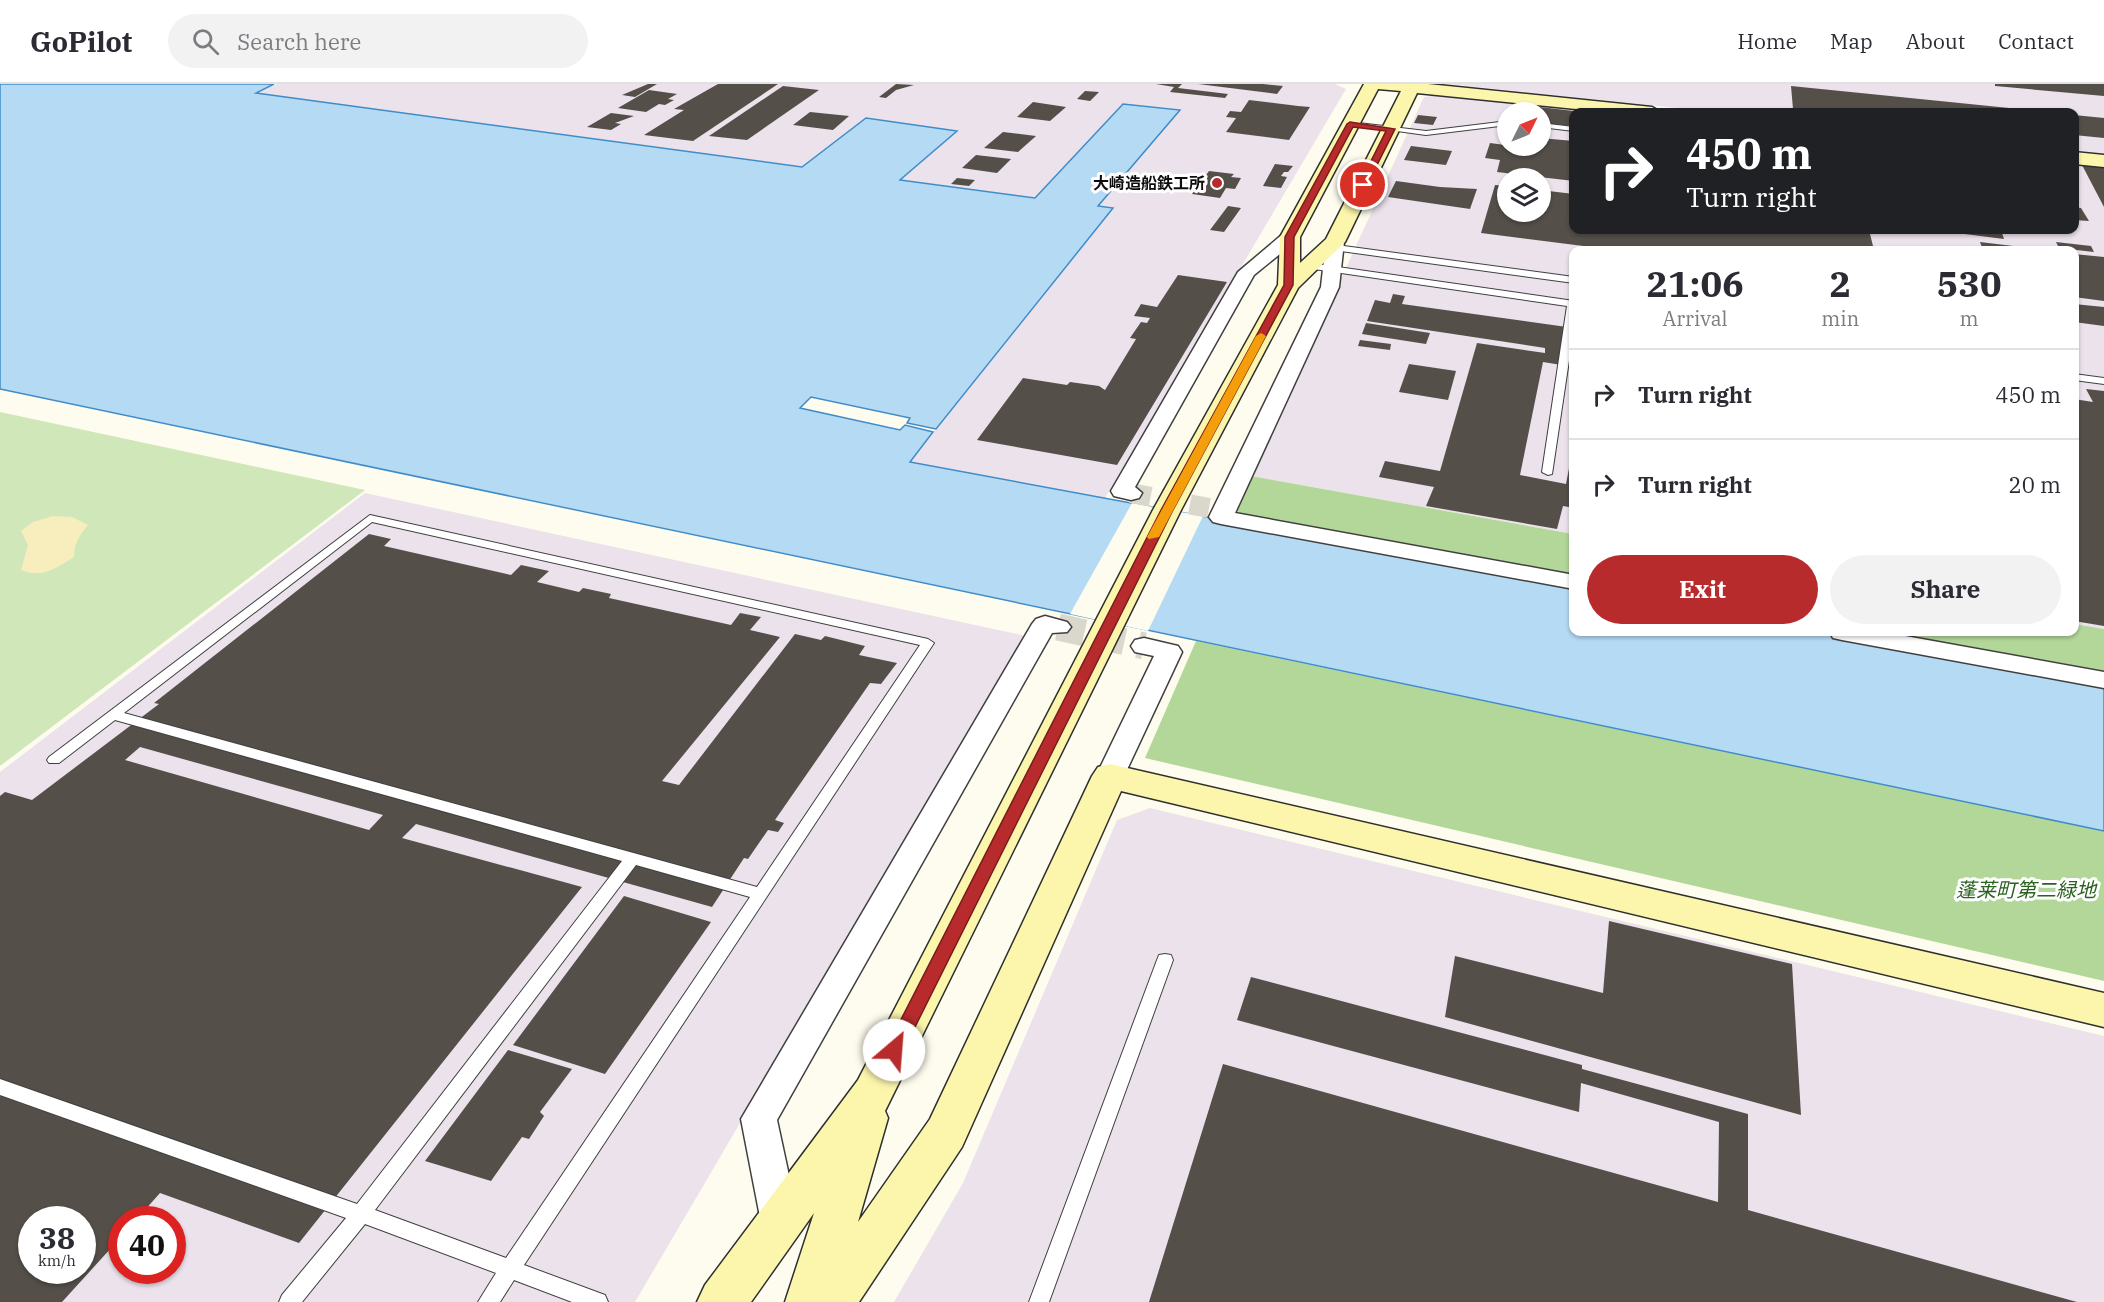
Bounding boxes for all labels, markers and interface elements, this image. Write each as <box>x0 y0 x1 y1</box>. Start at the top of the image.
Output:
search box <box>168 14 588 68</box>
text: GoPilot <box>30 23 132 60</box>
icon: search <box>189 25 222 58</box>
text: Search here <box>237 27 361 56</box>
text: Home <box>1737 27 1797 55</box>
text: Map <box>1830 27 1873 55</box>
text: About <box>1906 27 1965 55</box>
text: Contact <box>1998 27 2074 55</box>
north arrow <box>1497 102 1551 156</box>
map controls <box>1497 102 1551 222</box>
text: 450 m <box>1686 126 1812 181</box>
icon: right <box>1587 132 1665 210</box>
pin <box>1337 159 1388 210</box>
icon: arrive <box>1346 168 1379 201</box>
button: layers <box>1497 168 1551 222</box>
place label: 大崎造船鉄工所 <box>1093 173 1205 193</box>
marker: 大崎造船鉄工所 <box>1210 176 1224 190</box>
text: Turn right <box>1686 179 1817 214</box>
text: 21:06 <box>1646 260 1744 307</box>
text: 2 <box>1829 260 1851 307</box>
text: 530 <box>1937 260 2002 307</box>
text: Arrival <box>1663 305 1728 332</box>
text: min <box>1821 305 1859 332</box>
text: m <box>1960 305 1979 332</box>
icon: right <box>1587 378 1620 411</box>
text: Turn right <box>1638 380 1752 409</box>
text: 450 m <box>1995 380 2061 409</box>
icon: right <box>1587 468 1620 501</box>
text: Turn right <box>1638 470 1752 499</box>
text: 20 m <box>2009 470 2061 499</box>
button: Exit <box>1587 555 1818 624</box>
button: Share <box>1830 555 2061 624</box>
park label: 蓬莱町第二緑地 <box>1956 876 2098 903</box>
position arrow <box>862 1018 926 1082</box>
speed limit sign: 40 <box>108 1206 186 1284</box>
text: 38 <box>39 1218 75 1257</box>
text: km/h <box>38 1251 76 1270</box>

